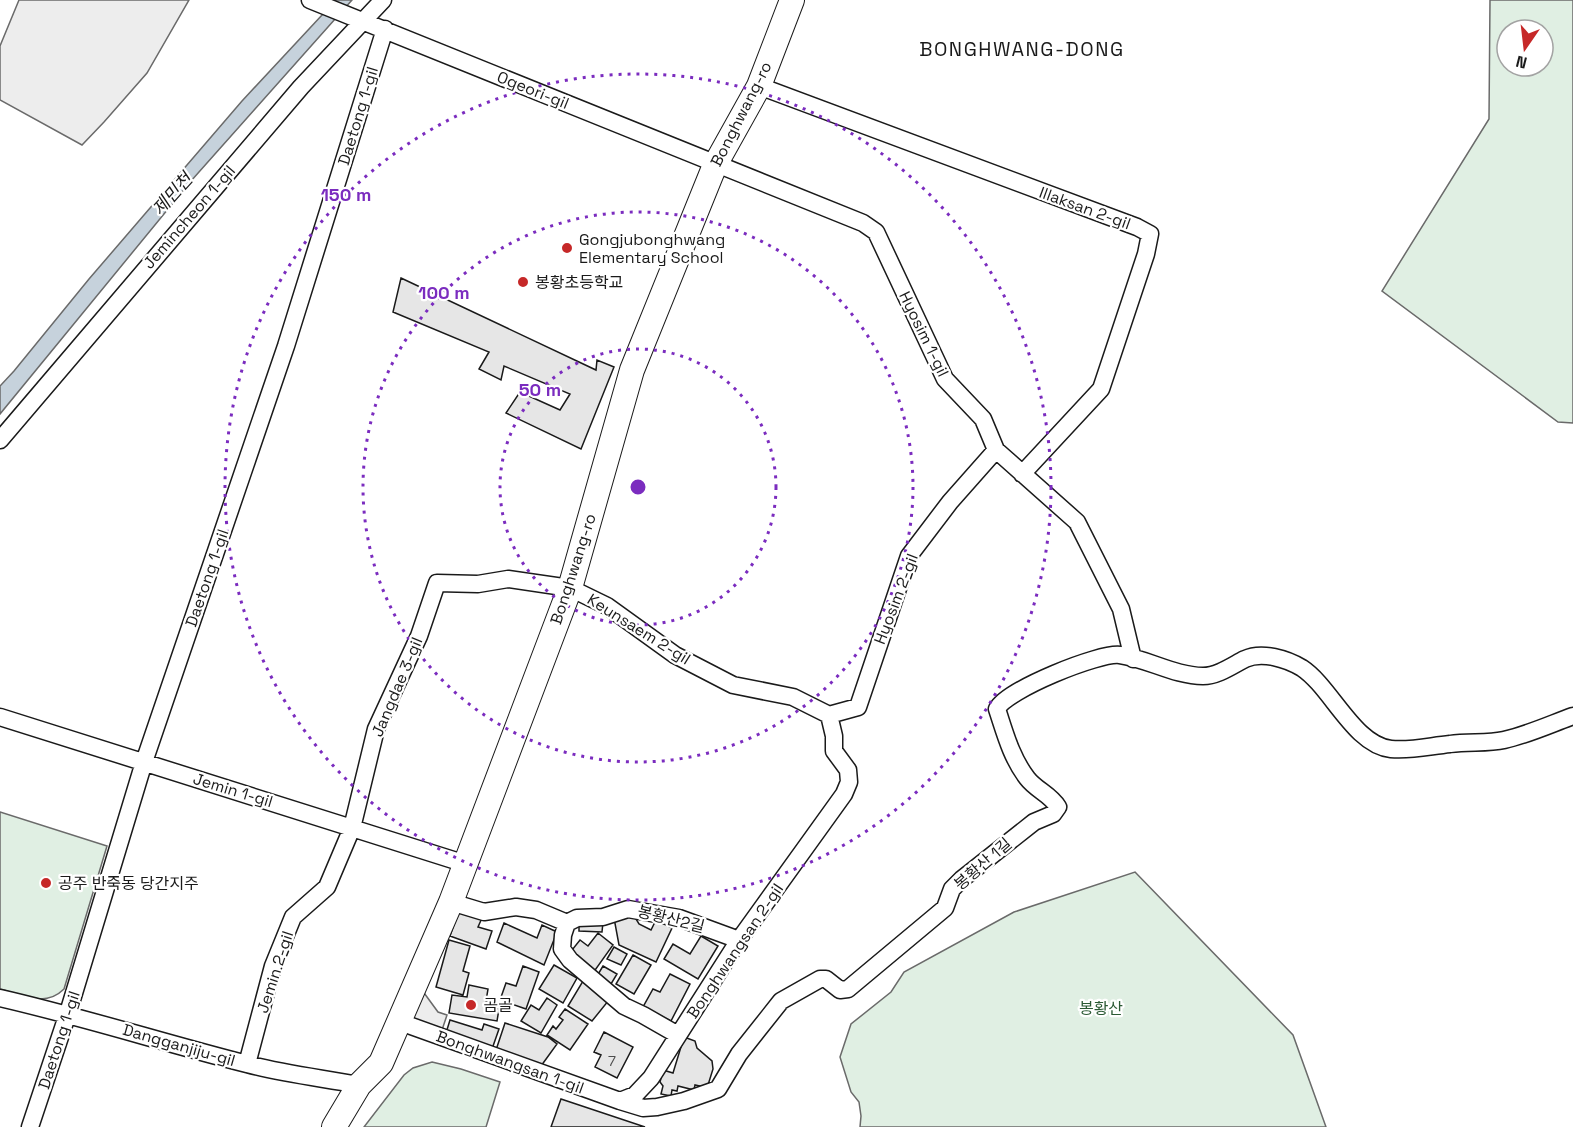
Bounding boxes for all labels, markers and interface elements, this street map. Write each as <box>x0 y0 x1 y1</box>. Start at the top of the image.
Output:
north arrow <box>1495 18 1555 78</box>
district label: BONGHWANG-DONG <box>919 36 1125 62</box>
text: N <box>1514 51 1529 74</box>
street label: Bonghwang-ro <box>706 58 776 170</box>
street label: Daetong 1-gil <box>333 64 383 168</box>
street label: Ogeori-gil <box>494 66 572 114</box>
street label: Jemincheon 1-gil <box>138 161 240 273</box>
water label: 제민천 <box>147 166 199 220</box>
street label: Illaksan 2-gil <box>1036 182 1134 234</box>
text: 150 m <box>321 183 371 206</box>
place label: Gongjubonghwang Elementary School <box>579 229 725 268</box>
marker: Gongjubonghwang Elementary School <box>560 241 574 255</box>
place label: 봉황초등학교 <box>535 272 623 293</box>
marker: 봉황초등학교 <box>516 275 530 289</box>
text: 100 m <box>418 281 470 304</box>
street label: Hyosim 1-gil <box>894 288 954 380</box>
text: 50 m <box>519 378 561 401</box>
centre of rings <box>628 477 648 497</box>
street label: Bonghwang-ro <box>545 511 601 627</box>
street label: Daetong 1-gil <box>180 526 234 630</box>
street label: Hyosim 2-gil <box>869 551 923 647</box>
street label: Keunsaem 2-gil <box>583 589 695 669</box>
street label: Jangdae 3-gil <box>367 634 427 740</box>
street label: Jemin 1-gil <box>191 768 275 812</box>
street label: 봉황산 1길 <box>950 833 1016 895</box>
place label: 공주 반죽동 당간지주 <box>58 873 199 894</box>
marker: 공주 반죽동 당간지주 <box>39 876 53 890</box>
street label: Bonghwangsan 2-gil <box>682 879 788 1023</box>
street label: 봉황산2길 <box>635 901 707 937</box>
street label: Jemin 2-gil <box>252 928 298 1016</box>
street label: Daetong 1-gil <box>33 988 85 1092</box>
place label: 곰골 <box>483 995 513 1016</box>
marker: 곰골 <box>464 998 478 1012</box>
park label: 봉황산 <box>1079 998 1123 1019</box>
street label: Dangganjiju-gil <box>120 1019 238 1071</box>
street label: Bonghwangsan 1-gil <box>433 1025 587 1099</box>
house number: 7 <box>608 1052 616 1070</box>

